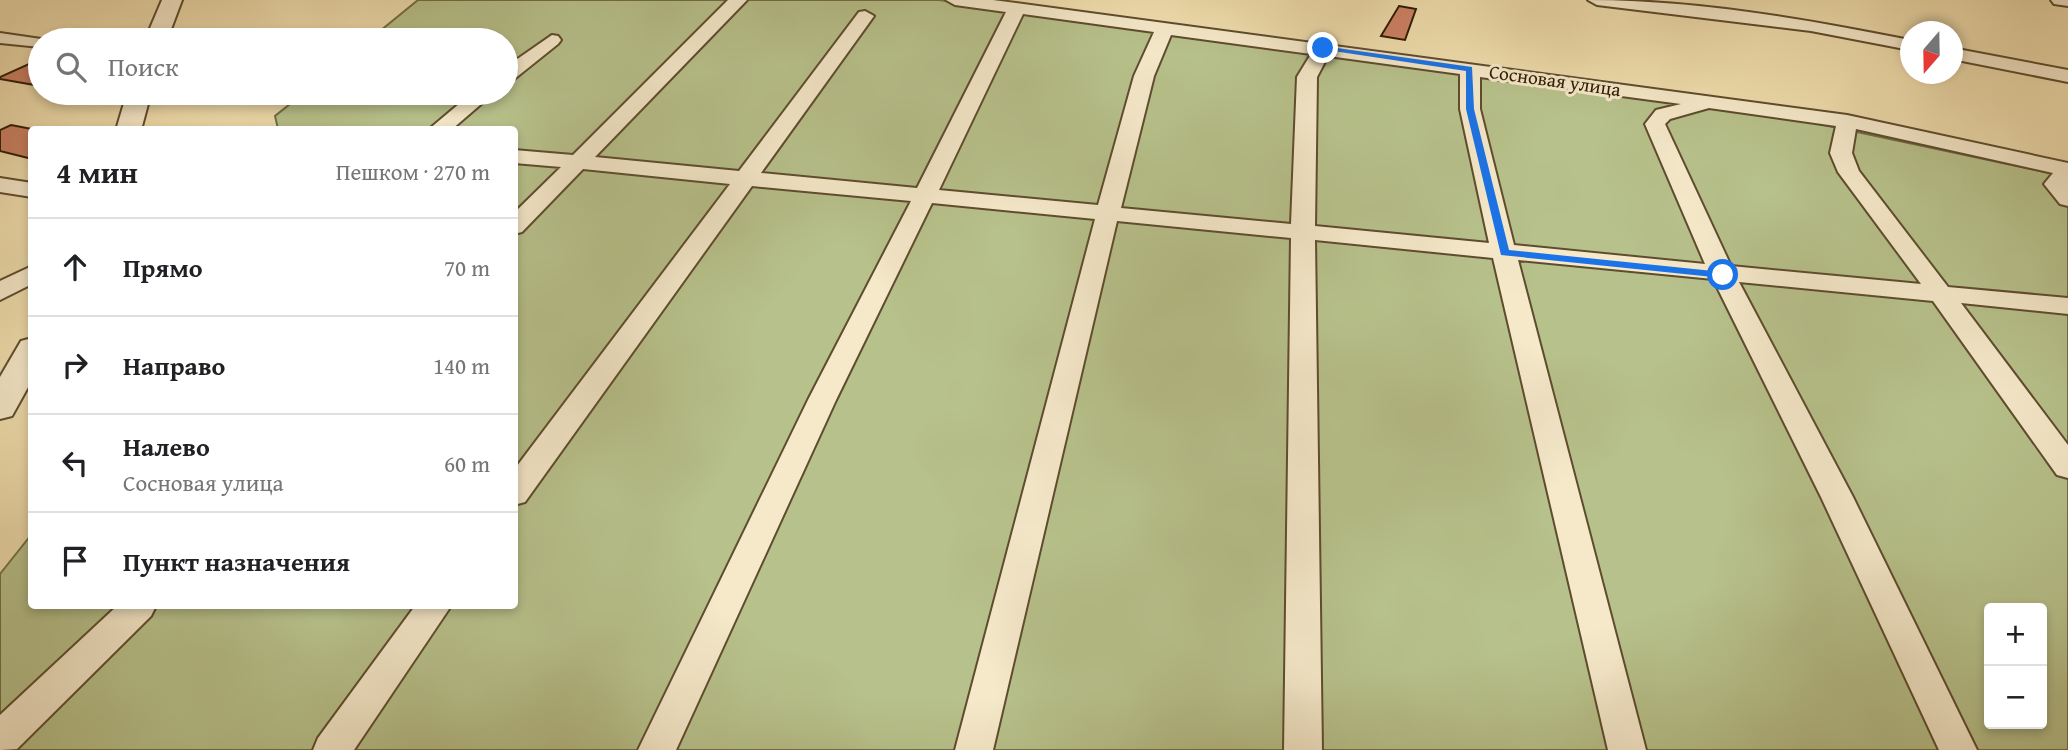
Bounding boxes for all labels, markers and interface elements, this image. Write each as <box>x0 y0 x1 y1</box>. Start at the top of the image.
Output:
north arrow <box>1900 21 1963 84</box>
search box <box>28 28 518 105</box>
route end <box>1307 32 1338 63</box>
text: Поиск <box>108 47 179 86</box>
icon: search <box>52 48 90 86</box>
street label: Сосновая улица <box>1487 57 1623 103</box>
text: 4 мин <box>56 150 138 194</box>
text: Пешком · 270 m <box>336 155 490 188</box>
icon: ahead <box>56 248 94 286</box>
text: Прямо <box>123 248 203 287</box>
text: 70 m <box>444 251 490 284</box>
route start <box>1707 259 1738 290</box>
icon: right <box>56 346 94 384</box>
text: Направо <box>123 346 225 385</box>
text: 140 m <box>433 349 490 382</box>
text: Налево <box>123 427 210 466</box>
icon: left <box>56 444 94 482</box>
text: 60 m <box>444 447 490 480</box>
text: Сосновая улица <box>123 466 283 499</box>
icon: arrive <box>56 542 94 580</box>
text: Пункт назначения <box>123 542 350 581</box>
map controls <box>1984 603 2047 729</box>
button: + <box>1984 603 2047 666</box>
button: − <box>1984 666 2047 729</box>

